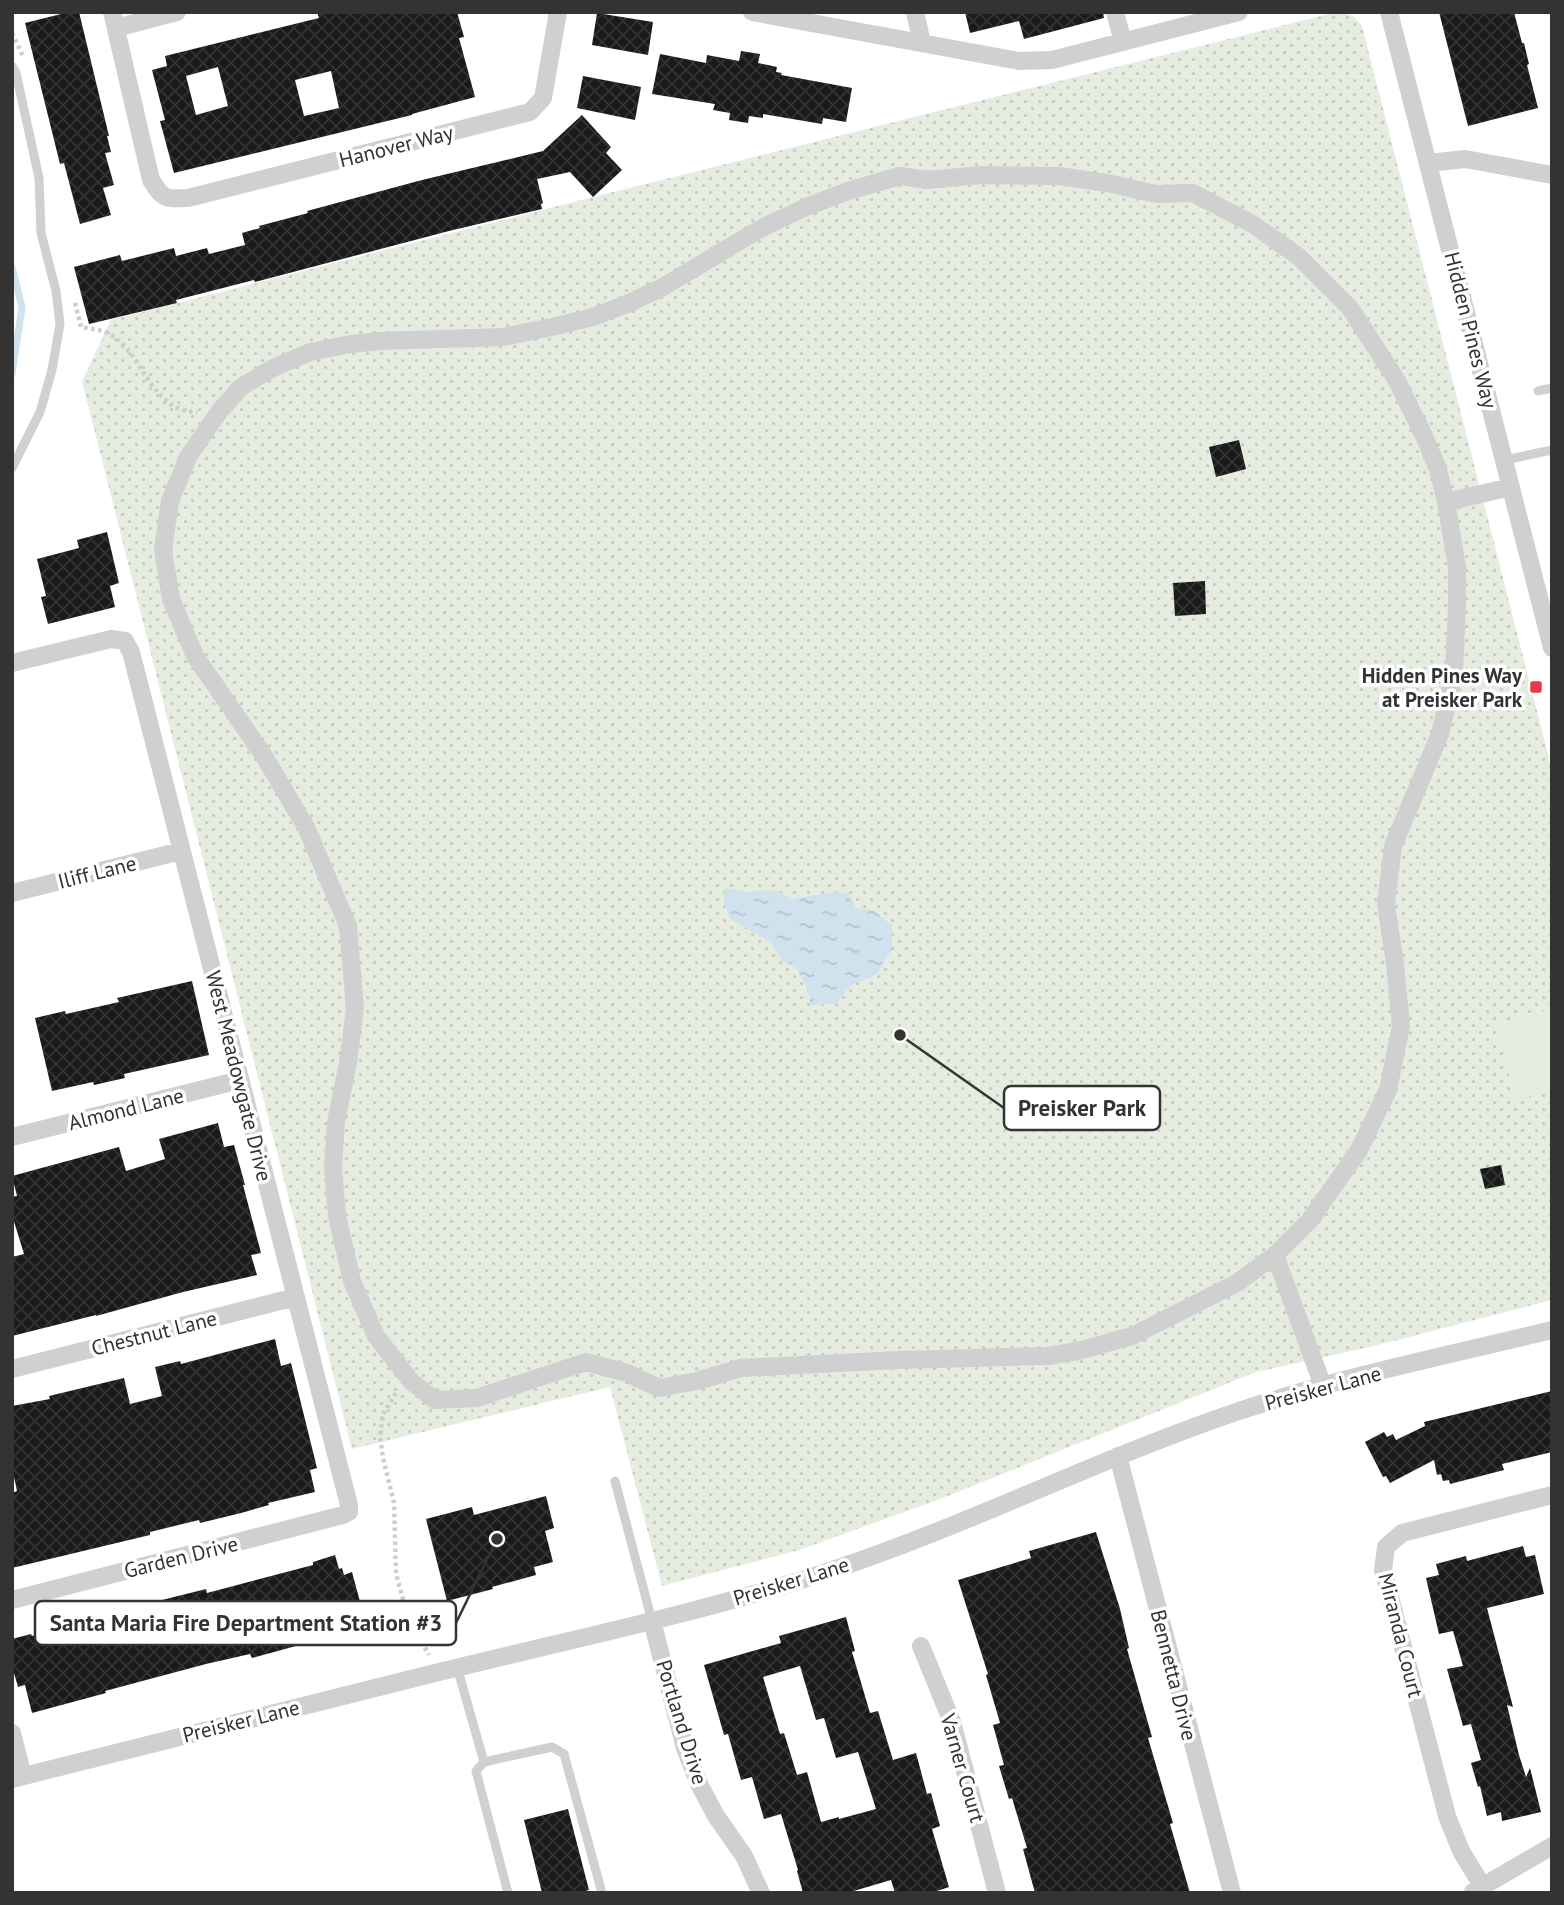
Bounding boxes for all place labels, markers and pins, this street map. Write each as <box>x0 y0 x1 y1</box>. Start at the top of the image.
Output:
place label: Hidden Pines Way at Preisker Park <box>1362 662 1523 713</box>
marker: Hidden Pines Way at Preisker Park <box>1528 679 1544 695</box>
callout: Preisker Park <box>1004 1086 1160 1130</box>
callout: Santa Maria Fire Department Station #3 <box>35 1601 456 1645</box>

